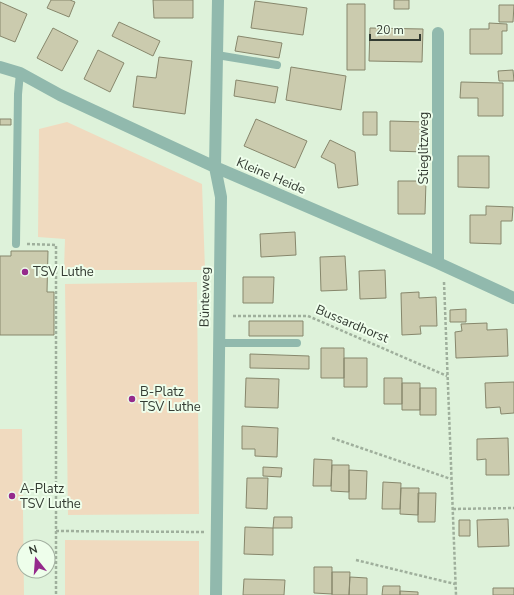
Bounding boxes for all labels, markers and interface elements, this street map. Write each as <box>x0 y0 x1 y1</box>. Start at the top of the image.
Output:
scale bar <box>370 16 420 42</box>
text: 20 m <box>376 22 404 38</box>
street label: Stieglitzweg <box>415 112 433 184</box>
street label: Kleine Heide <box>234 153 309 199</box>
place label: TSV Luthe <box>33 263 94 281</box>
marker: TSV Luthe <box>20 267 30 277</box>
street label: Bünteweg <box>195 267 215 327</box>
street label: Bussardhorst <box>313 301 392 348</box>
place label: B-Platz TSV Luthe <box>140 383 201 416</box>
marker: B-Platz TSV Luthe <box>127 394 137 404</box>
place label: A-Platz TSV Luthe <box>20 480 81 513</box>
marker: A-Platz TSV Luthe <box>7 491 17 501</box>
north arrow <box>16 539 56 579</box>
text: N <box>27 542 39 558</box>

